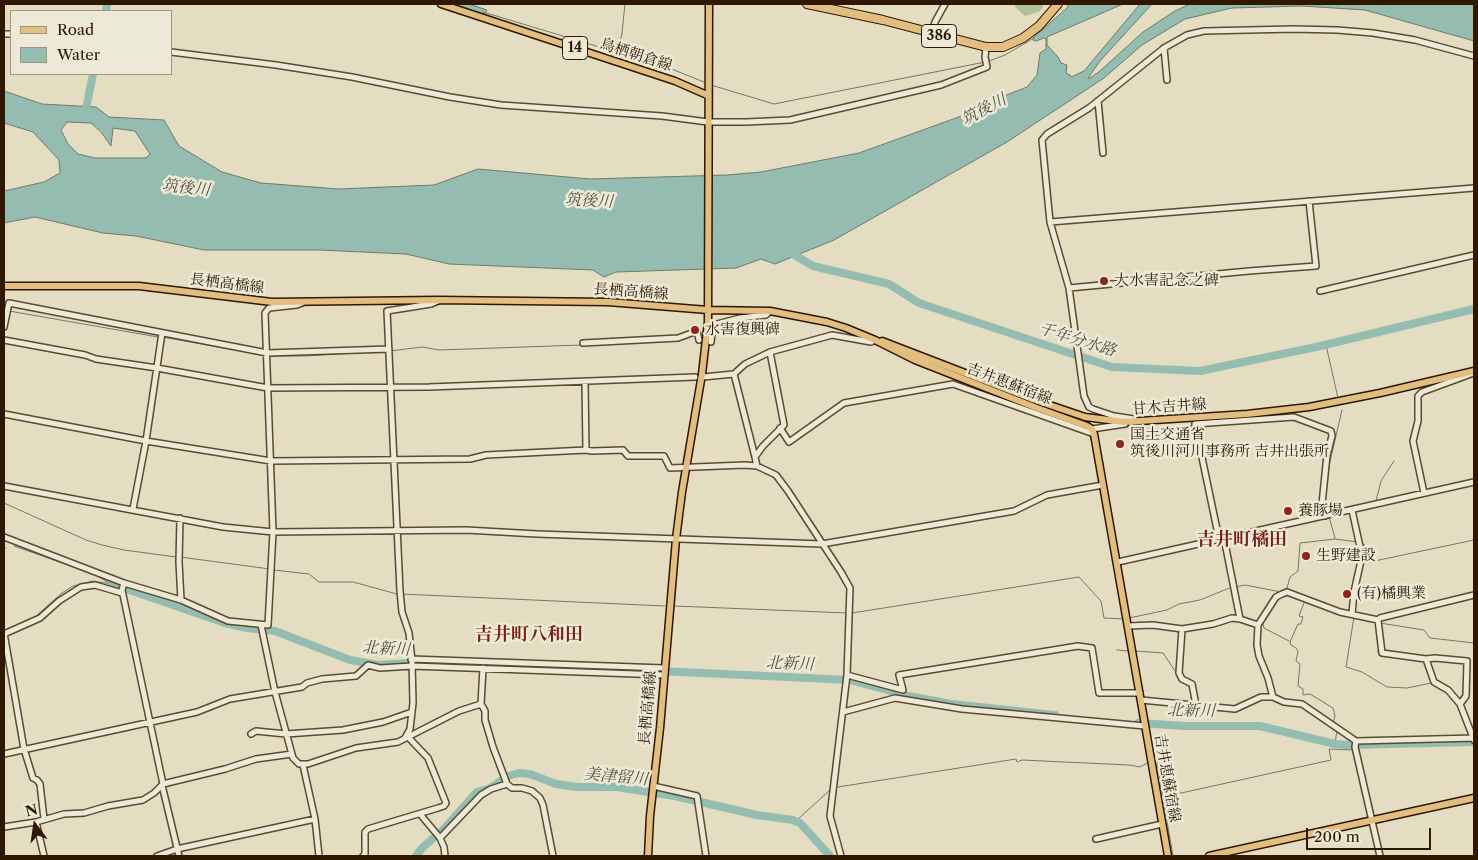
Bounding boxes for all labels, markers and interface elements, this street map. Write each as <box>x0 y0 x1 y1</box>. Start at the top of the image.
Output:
legend <box>10 10 172 75</box>
text: Road <box>57 20 94 39</box>
road number: 386 <box>922 24 956 48</box>
street label: 鳥栖朝倉線 <box>598 35 674 75</box>
road number: 14 <box>562 36 588 59</box>
text: Water <box>57 45 100 64</box>
water label: 筑後川 <box>958 90 1010 130</box>
water label: 筑後川 <box>161 176 211 200</box>
water label: 筑後川 <box>565 190 613 212</box>
street label: 長栖高橋線 <box>189 270 265 298</box>
place label: 大水害記念之碑 <box>1114 272 1219 290</box>
marker: 大水害記念之碑 <box>1098 275 1110 287</box>
street label: 長栖高橋線 <box>593 280 669 304</box>
water label: 千年分水路 <box>1036 319 1118 361</box>
place label: 水害復興碑 <box>705 321 780 339</box>
marker: 水害復興碑 <box>689 324 701 336</box>
street label: 吉井恵蘇宿線 <box>964 359 1054 409</box>
street label: 甘木吉井線 <box>1131 395 1207 419</box>
place label: 国土交通省 筑後川河川事務所 吉井出張所 <box>1130 426 1329 461</box>
marker: 国土交通省 筑後川河川事務所 吉井出張所 <box>1114 438 1126 450</box>
place label: 養豚場 <box>1298 502 1343 520</box>
marker: 養豚場 <box>1282 505 1294 517</box>
district label: 吉井町橘田 <box>1197 529 1287 551</box>
place label: 生野建設 <box>1316 547 1376 565</box>
marker: 生野建設 <box>1300 550 1312 562</box>
place label: (有)橘興業 <box>1357 585 1426 603</box>
marker: (有)橘興業 <box>1341 588 1353 600</box>
district label: 吉井町八和田 <box>475 624 583 646</box>
water label: 北新川 <box>362 638 410 660</box>
water label: 北新川 <box>766 654 814 674</box>
street label: 長栖高橋線 <box>636 670 660 746</box>
water label: 北新川 <box>1167 701 1215 721</box>
street label: 吉井恵蘇宿線 <box>1150 732 1184 824</box>
water label: 美津留川 <box>583 765 649 789</box>
north arrow <box>10 800 60 850</box>
text: N <box>23 800 39 821</box>
scale bar <box>1308 818 1433 850</box>
text: 200 m <box>1314 827 1360 846</box>

